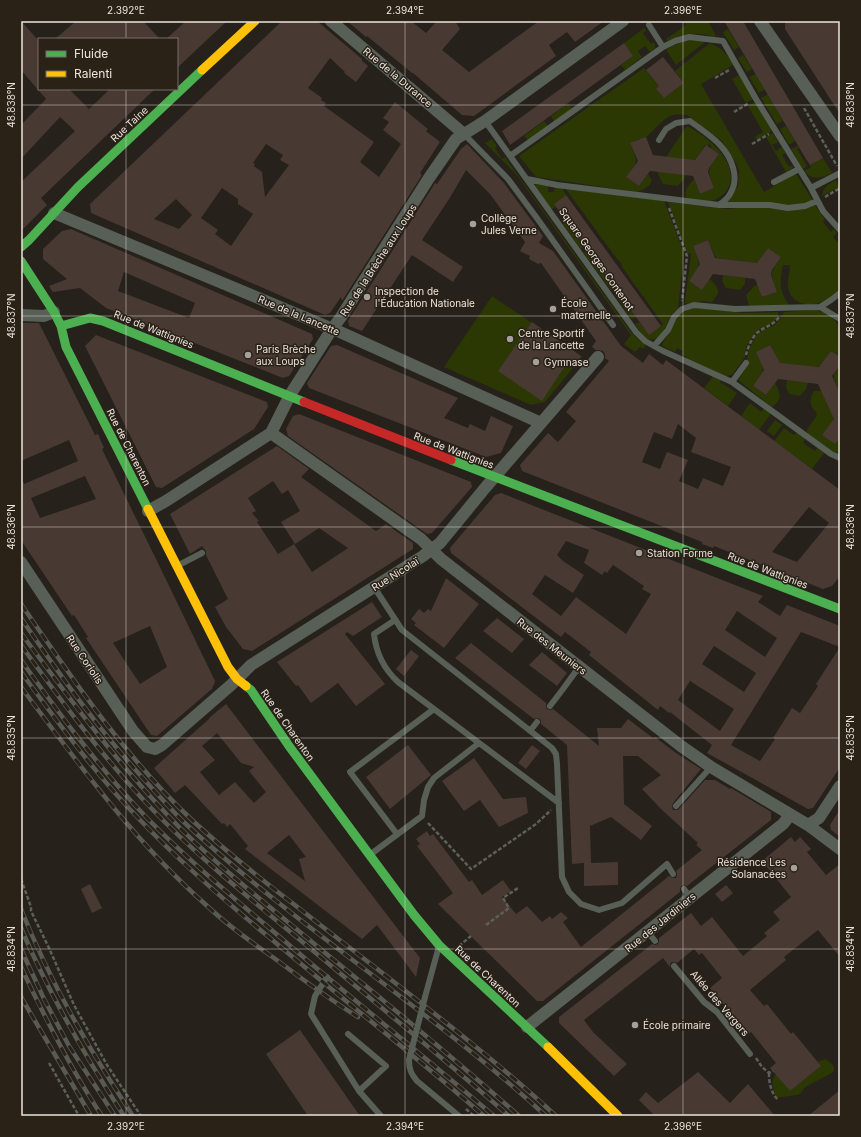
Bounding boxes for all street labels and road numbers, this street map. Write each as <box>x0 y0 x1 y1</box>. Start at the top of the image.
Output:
street label: Rue de la Durance <box>361 45 435 110</box>
street label: Rue Taine <box>108 104 150 144</box>
street label: Rue de la Brèche aux Loups <box>337 202 419 318</box>
street label: Square Georges Contenot <box>557 205 638 313</box>
street label: Rue de la Lancette <box>256 292 342 338</box>
street label: Rue de Wattignies <box>112 308 196 350</box>
street label: Rue de Charenton <box>104 406 154 488</box>
street label: Rue de Wattignies <box>412 429 496 471</box>
street label: Rue de Wattignies <box>726 549 810 591</box>
street label: Rue Nicolaï <box>369 555 421 593</box>
street label: Rue des Meuniers <box>515 615 589 677</box>
street label: Rue Coriolis <box>64 632 106 686</box>
street label: Rue de Charenton <box>259 687 317 763</box>
street label: Rue des Jardiniers <box>622 890 698 954</box>
street label: Rue de Charenton <box>453 943 523 1009</box>
street label: Allée des Vergers <box>688 968 752 1038</box>

